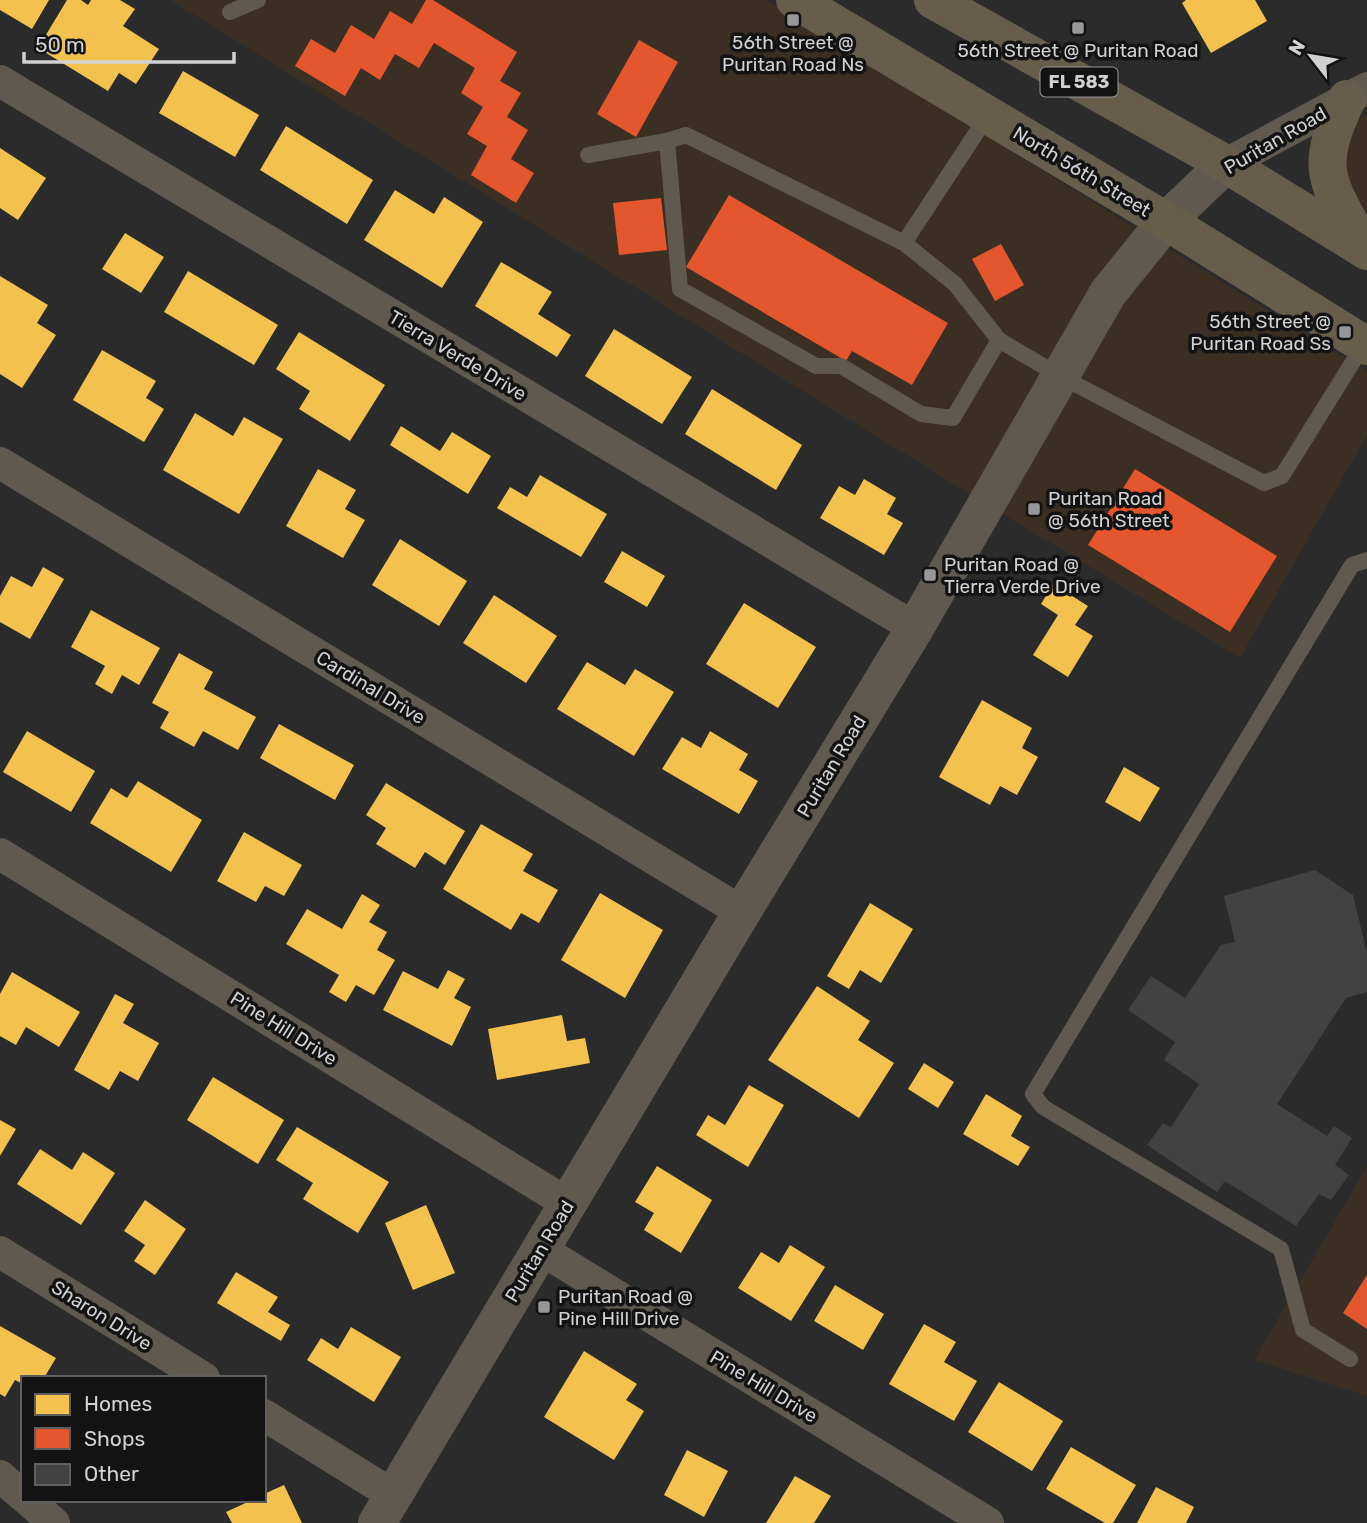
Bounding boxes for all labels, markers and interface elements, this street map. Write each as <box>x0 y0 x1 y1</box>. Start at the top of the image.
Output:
marker: 56th Street @ Puritan Road Ns <box>785 12 801 28</box>
marker: 56th Street @ Puritan Road <box>1070 20 1086 36</box>
scale bar <box>24 21 234 65</box>
north arrow <box>1276 21 1346 91</box>
place label: 56th Street @ Puritan Road Ns <box>722 31 864 76</box>
text: 50 m <box>35 32 85 57</box>
text: N <box>1283 36 1310 59</box>
place label: 56th Street @ Puritan Road <box>957 39 1199 62</box>
road number: FL 583 <box>1040 68 1118 96</box>
street label: Puritan Road <box>1220 102 1331 179</box>
street label: North 56th Street <box>1009 121 1155 222</box>
street label: Tierra Verde Drive <box>385 305 531 406</box>
place label: 56th Street @ Puritan Road Ss <box>1190 310 1331 355</box>
marker: 56th Street @ Puritan Road Ss <box>1337 324 1353 340</box>
place label: Puritan Road @ 56th Street <box>1048 487 1170 532</box>
marker: Puritan Road @ 56th Street <box>1026 501 1042 517</box>
place label: Puritan Road @ Tierra Verde Drive <box>944 553 1101 598</box>
marker: Puritan Road @ Tierra Verde Drive <box>922 567 938 583</box>
street label: Cardinal Drive <box>312 646 429 729</box>
street label: Puritan Road <box>792 711 871 821</box>
street label: Pine Hill Drive <box>226 987 341 1070</box>
street label: Puritan Road <box>500 1196 579 1306</box>
street label: Sharon Drive <box>47 1276 156 1355</box>
place label: Puritan Road @ Pine Hill Drive <box>558 1285 693 1330</box>
marker: Puritan Road @ Pine Hill Drive <box>536 1299 552 1315</box>
street label: Pine Hill Drive <box>706 1345 822 1428</box>
legend <box>21 1376 266 1502</box>
text: Homes <box>84 1391 152 1416</box>
text: Shops <box>84 1426 145 1451</box>
text: Other <box>84 1461 139 1486</box>

